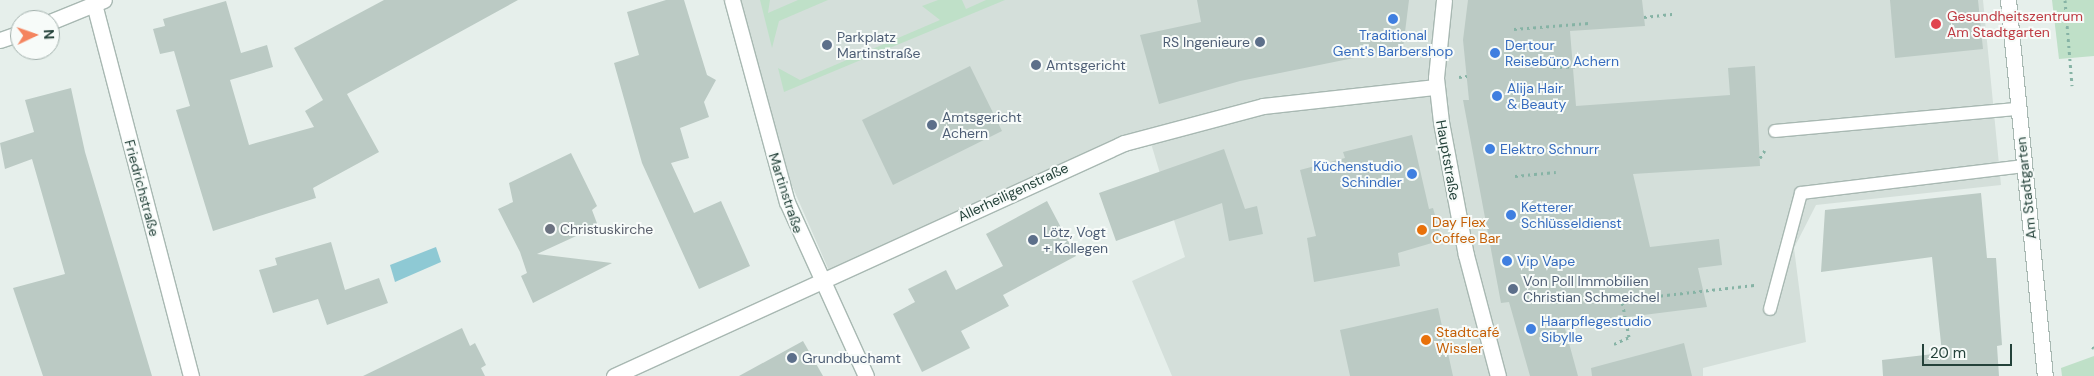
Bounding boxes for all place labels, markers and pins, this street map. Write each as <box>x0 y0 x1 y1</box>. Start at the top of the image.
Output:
place label: Gesundheitszentrum Am Stadtgarten <box>1947 8 2083 40</box>
marker: Traditional Gent's Barbershop <box>1387 13 1399 25</box>
marker: Gesundheitszentrum Am Stadtgarten <box>1929 17 1943 31</box>
place label: Traditional Gent's Barbershop <box>1333 27 1453 59</box>
place label: Parkplatz Martinstraße <box>837 29 920 62</box>
place label: RS Ingenieure <box>1163 34 1250 50</box>
marker: RS Ingenieure <box>1254 36 1266 48</box>
place label: Dertour Reisebüro Achern <box>1505 37 1619 70</box>
marker: Parkplatz Martinstraße <box>821 39 833 51</box>
marker: Dertour Reisebüro Achern <box>1489 47 1501 59</box>
place label: Amtsgericht <box>1046 57 1126 73</box>
marker: Amtsgericht <box>1030 59 1042 71</box>
place label: Alija Hair & Beauty <box>1507 80 1566 112</box>
marker: Alija Hair & Beauty <box>1491 90 1503 102</box>
place label: Amtsgericht Achern <box>942 109 1022 142</box>
marker: Amtsgericht Achern <box>926 119 938 131</box>
place label: Elektro Schnurr <box>1500 141 1599 157</box>
marker: Elektro Schnurr <box>1484 143 1496 155</box>
place label: Küchenstudio Schindler <box>1313 158 1402 190</box>
marker: Küchenstudio Schindler <box>1406 168 1418 180</box>
place label: Ketterer Schlüsseldienst <box>1521 199 1622 232</box>
marker: Ketterer Schlüsseldienst <box>1505 209 1517 221</box>
place label: Day Flex Coffee Bar <box>1432 214 1500 246</box>
place label: Christuskirche <box>560 221 653 237</box>
marker: Christuskirche <box>544 223 556 235</box>
place label: Lötz, Vogt + Kollegen <box>1043 224 1108 256</box>
marker: Day Flex Coffee Bar <box>1416 224 1428 236</box>
marker: Lötz, Vogt + Kollegen <box>1027 234 1039 246</box>
place label: Vip Vape <box>1517 253 1575 269</box>
marker: Vip Vape <box>1501 255 1513 267</box>
place label: Von Poll Immobilien Christian Schmeichel <box>1523 273 1660 306</box>
marker: Von Poll Immobilien Christian Schmeichel <box>1507 283 1519 295</box>
place label: Haarpflegestudio Sibylle <box>1541 313 1652 346</box>
marker: Haarpflegestudio Sibylle <box>1525 323 1537 335</box>
place label: Stadtcafé Wissler <box>1436 324 1499 357</box>
marker: Stadtcafé Wissler <box>1420 334 1432 346</box>
place label: Grundbuchamt <box>802 350 901 366</box>
marker: Grundbuchamt <box>786 352 798 364</box>

